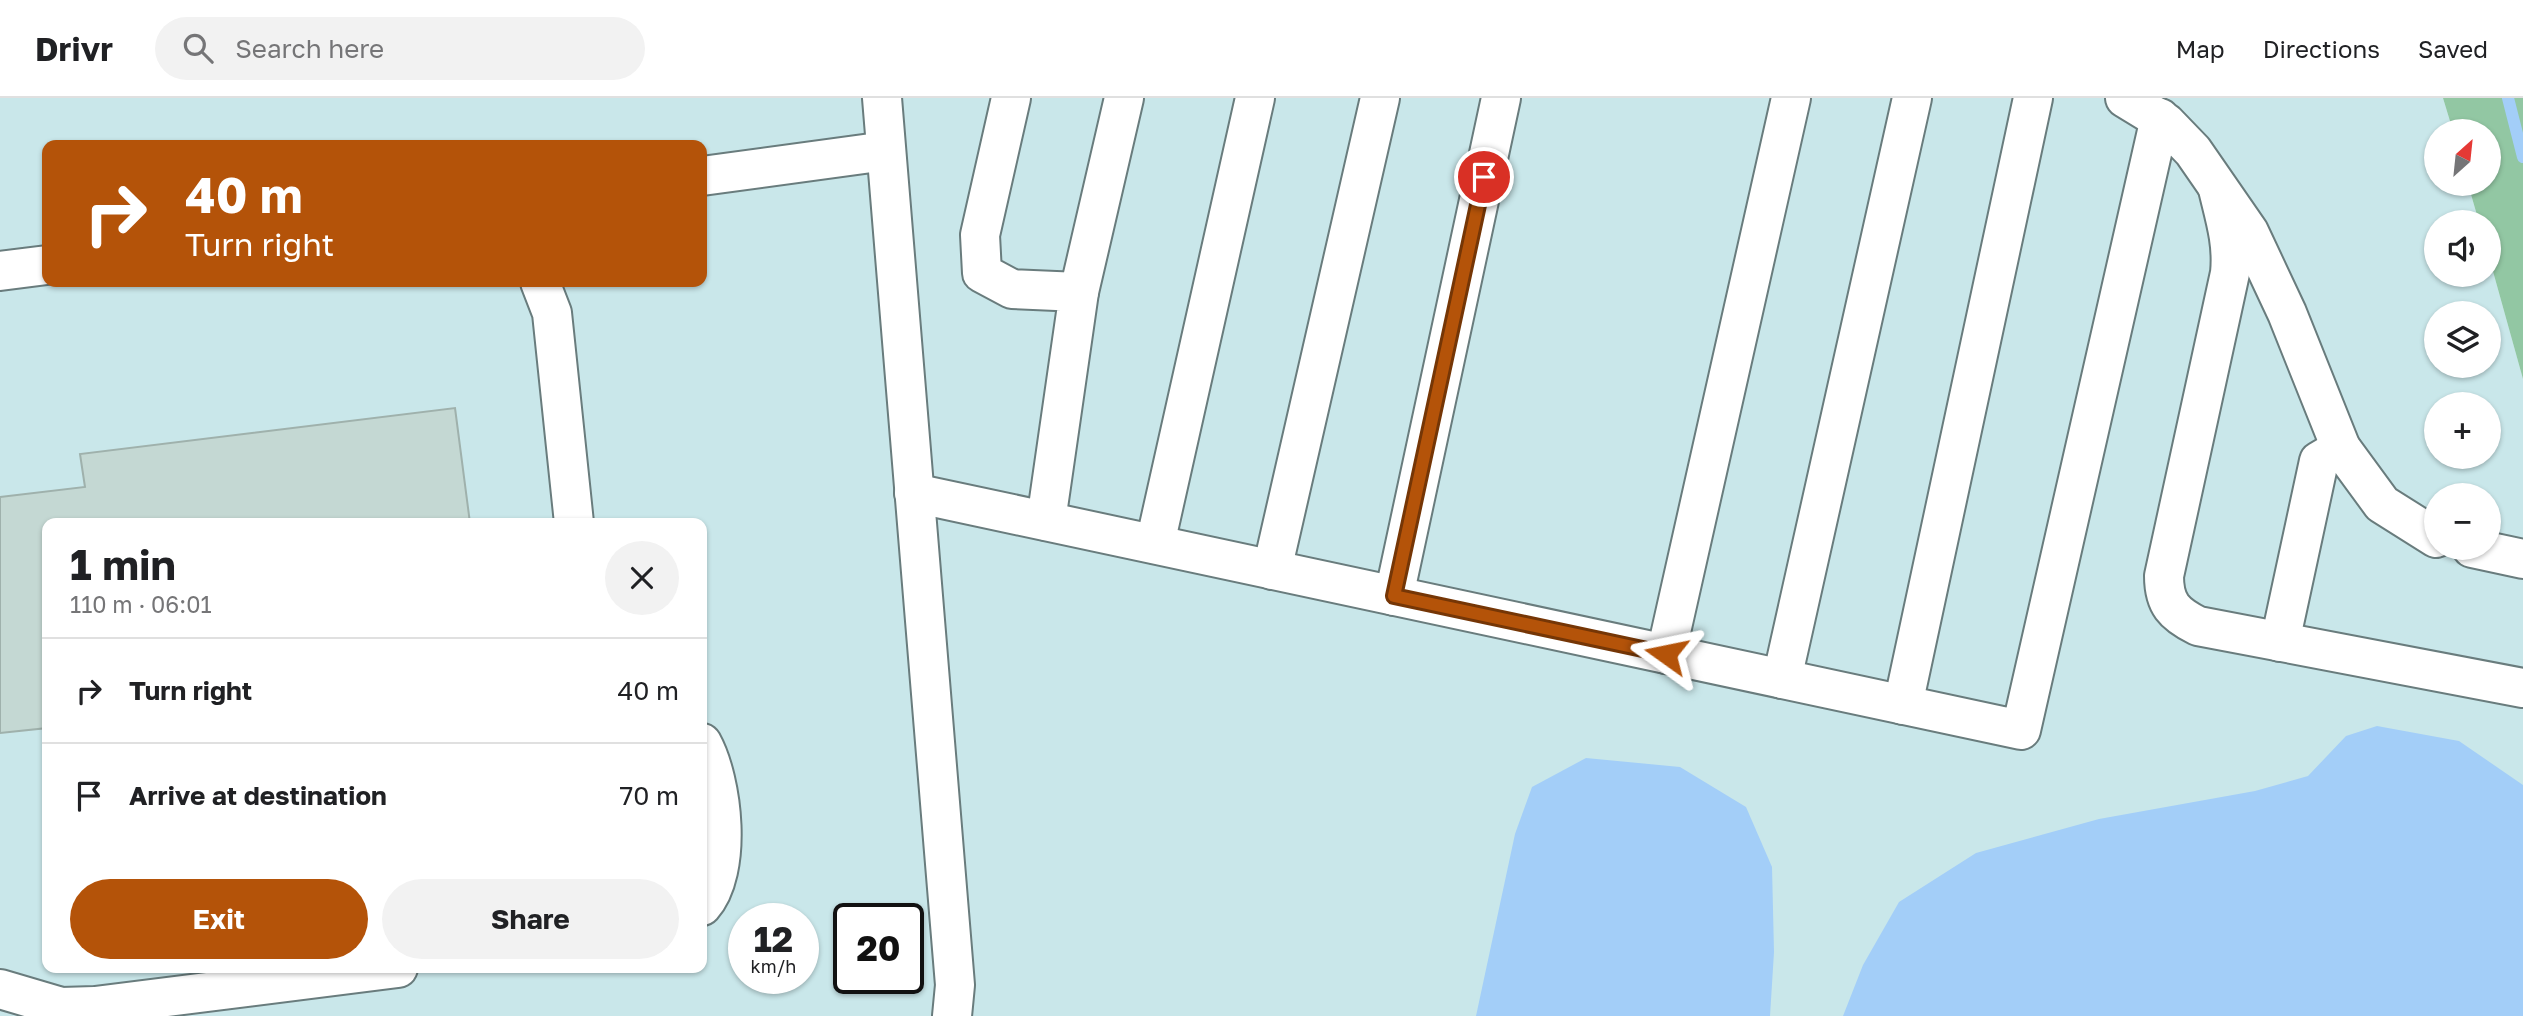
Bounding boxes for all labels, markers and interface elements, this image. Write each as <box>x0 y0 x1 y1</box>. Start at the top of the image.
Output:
search box <box>155 17 645 80</box>
text: Drivr <box>35 29 113 68</box>
icon: search <box>179 29 217 67</box>
text: Search here <box>235 33 384 64</box>
text: Map <box>2176 34 2225 63</box>
text: Directions <box>2263 34 2380 63</box>
text: Saved <box>2418 34 2488 63</box>
north arrow <box>2424 119 2501 196</box>
map controls <box>2424 119 2501 560</box>
pin <box>1454 147 1514 207</box>
icon: arrive <box>1465 158 1503 196</box>
text: 40 m <box>185 165 303 224</box>
icon: right <box>70 168 161 259</box>
button: sound <box>2424 210 2501 287</box>
text: Turn right <box>185 225 334 263</box>
button: layers <box>2424 301 2501 378</box>
button: + <box>2424 392 2501 469</box>
button: − <box>2424 483 2501 560</box>
text: 1 min <box>70 539 176 589</box>
button: close <box>605 541 679 615</box>
text: 110 m · 06:01 <box>70 590 212 618</box>
position arrow <box>1629 617 1703 691</box>
icon: right <box>70 672 108 710</box>
text: Turn right <box>129 675 252 706</box>
text: 40 m <box>618 675 679 706</box>
icon: arrive <box>70 777 108 815</box>
text: Arrive at destination <box>129 780 387 811</box>
text: 70 m <box>620 780 679 811</box>
button: Exit <box>70 879 368 959</box>
button: Share <box>382 879 679 959</box>
speed limit sign: 20 <box>833 903 924 994</box>
text: 12 <box>754 918 793 960</box>
text: km/h <box>751 955 796 977</box>

